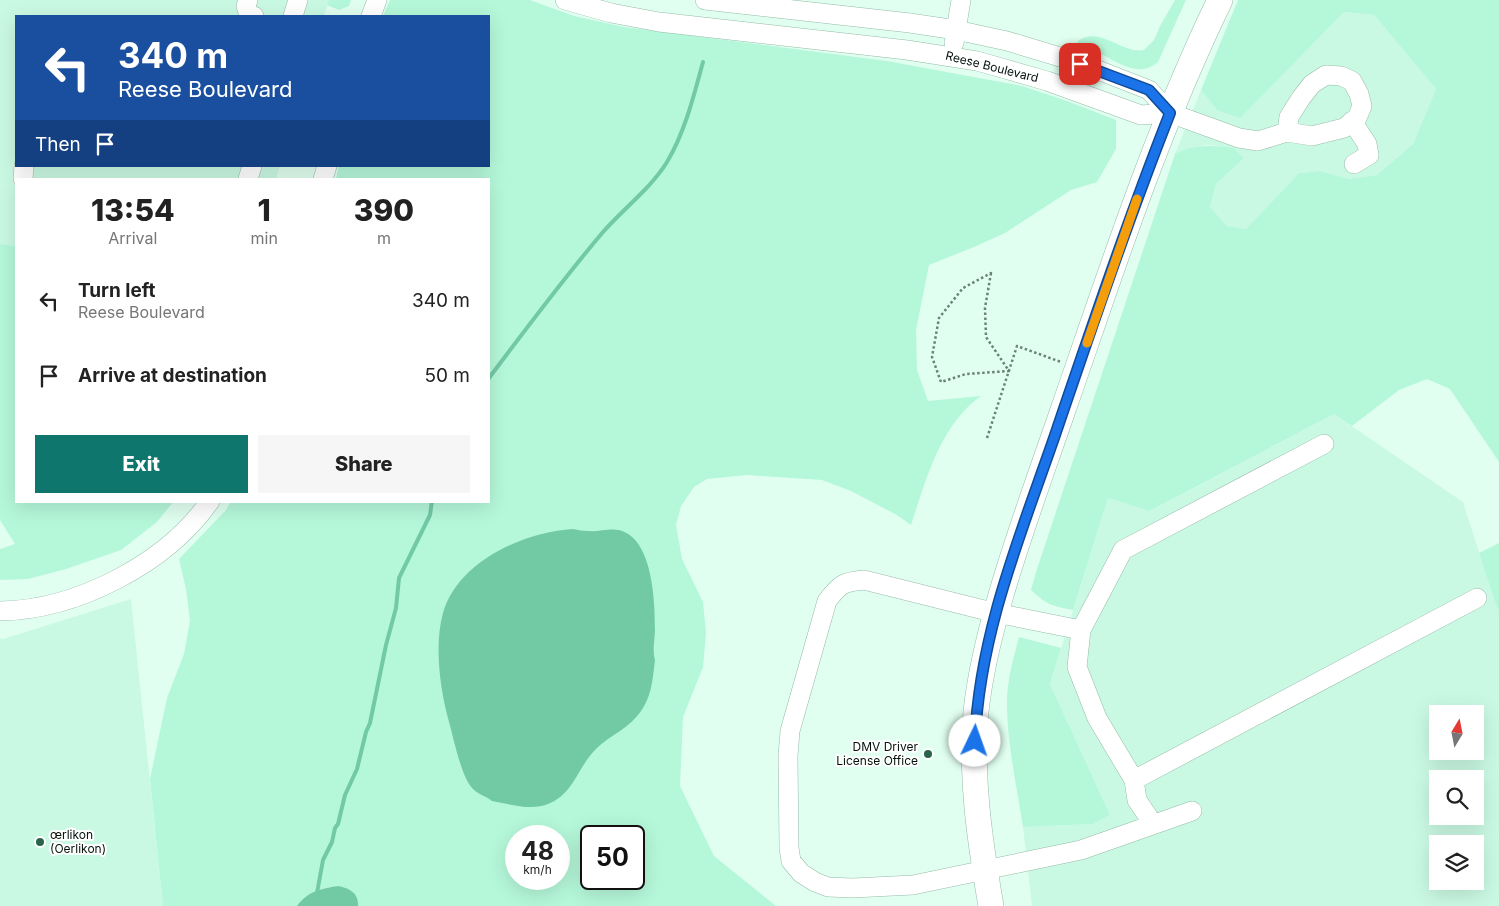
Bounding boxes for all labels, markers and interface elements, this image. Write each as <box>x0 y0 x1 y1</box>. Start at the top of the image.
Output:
text: 340 m <box>118 34 228 76</box>
icon: left <box>35 35 100 100</box>
pin <box>1059 43 1101 85</box>
street label: Reese Boulevard <box>944 48 1040 85</box>
icon: arrive <box>1066 50 1094 78</box>
text: Reese Boulevard <box>118 76 292 102</box>
icon: arrive <box>91 130 119 158</box>
text: Then <box>35 133 81 156</box>
text: 13:54 <box>91 192 175 228</box>
text: 1 <box>258 192 271 228</box>
text: 390 <box>354 192 414 228</box>
text: Arrival <box>108 228 157 248</box>
text: min <box>251 228 278 248</box>
text: m <box>377 228 391 248</box>
text: Turn left <box>78 279 156 302</box>
icon: left <box>35 287 63 315</box>
text: 340 m <box>412 289 470 312</box>
text: Reese Boulevard <box>78 302 205 322</box>
icon: arrive <box>35 362 63 390</box>
text: Arrive at destination <box>78 364 267 387</box>
text: 50 m <box>424 364 470 387</box>
button: Exit <box>35 435 248 493</box>
button: Share <box>258 435 470 493</box>
north arrow <box>1429 705 1484 760</box>
map controls <box>1429 705 1484 890</box>
position arrow <box>948 714 1000 766</box>
place label: DMV Driver License Office <box>836 739 918 768</box>
marker: DMV Driver License Office <box>922 748 934 760</box>
button: search <box>1429 770 1484 825</box>
speed limit sign: 50 <box>580 825 645 890</box>
place label: œrlikon (Oerlikon) <box>50 827 106 856</box>
button: layers <box>1429 835 1484 890</box>
marker: œrlikon (Oerlikon) <box>34 836 46 848</box>
text: 48 <box>521 836 554 866</box>
text: km/h <box>523 862 552 877</box>

